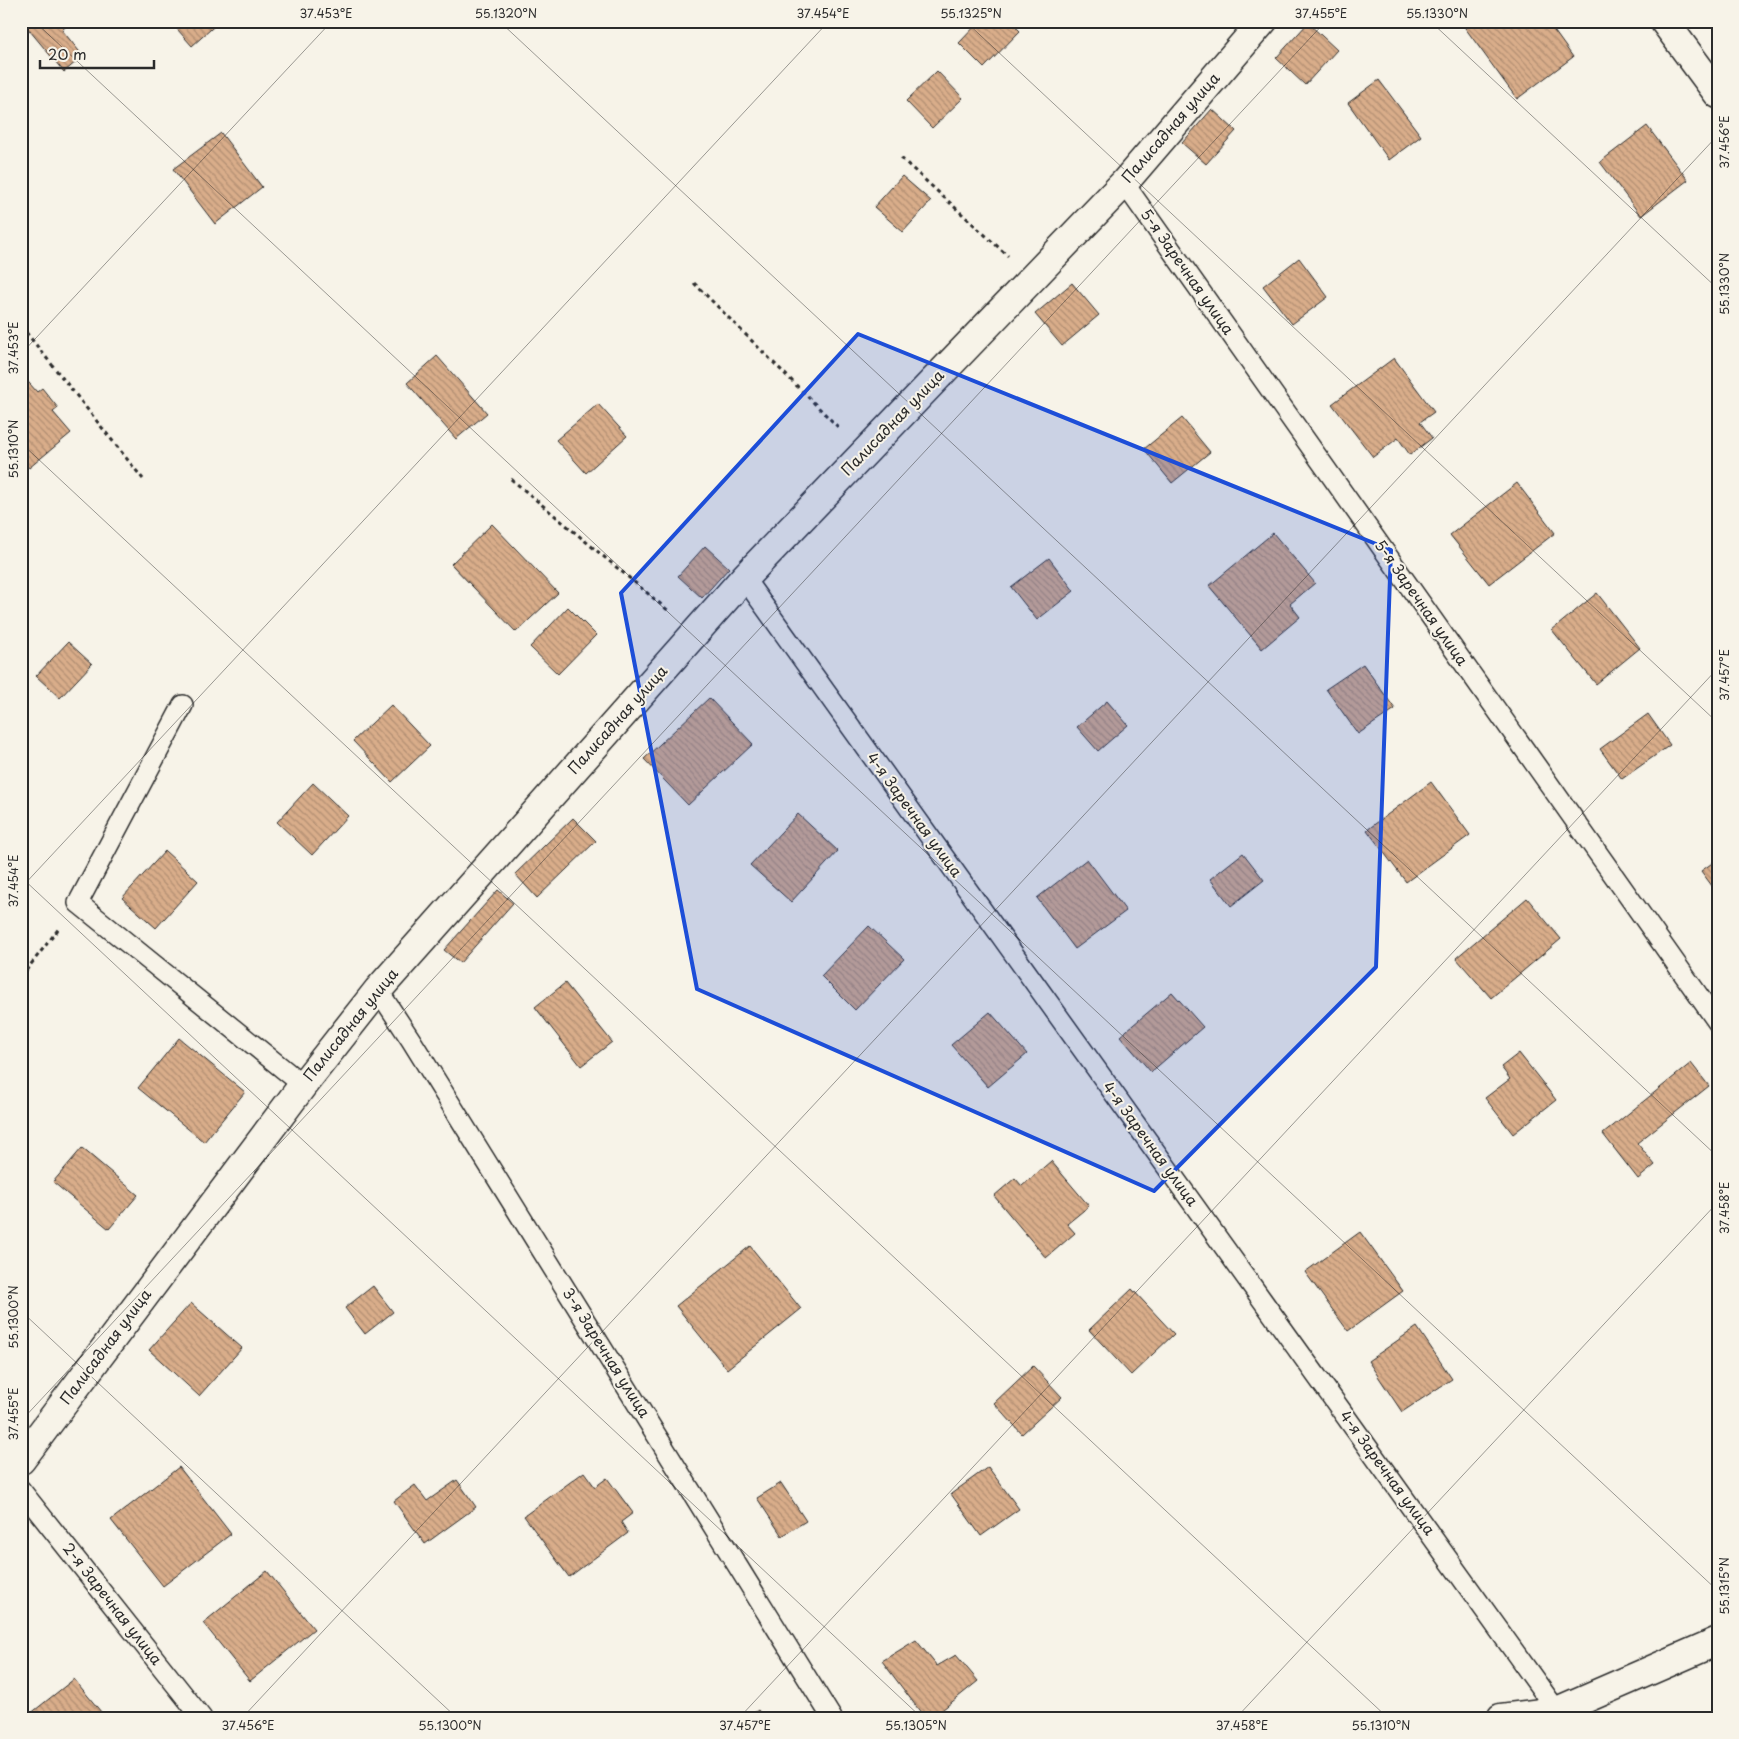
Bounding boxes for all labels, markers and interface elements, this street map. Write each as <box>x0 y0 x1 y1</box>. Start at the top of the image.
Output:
text: 37.453°E <box>299 4 353 22</box>
text: 55.1320°N <box>475 4 537 22</box>
text: 37.454°E <box>796 4 850 22</box>
text: 55.1325°N <box>940 4 1002 22</box>
text: 37.455°E <box>1295 4 1347 22</box>
text: 55.1330°N <box>1406 4 1468 22</box>
scale bar <box>40 38 154 70</box>
text: 20 m <box>48 42 87 65</box>
street label: Палисадная улица <box>1115 66 1225 187</box>
text: 37.456°E <box>1715 115 1733 169</box>
street label: 5-я Заречная улица <box>1136 203 1241 339</box>
text: 55.1330°N <box>1715 253 1733 315</box>
text: 37.453°E <box>4 321 22 375</box>
street label: Палисадная улица <box>835 363 949 480</box>
text: 55.1310°N <box>4 420 22 478</box>
street label: 5-я Заречная улица <box>1370 534 1475 670</box>
text: 37.457°E <box>1715 649 1733 701</box>
street label: Палисадная улица <box>562 659 673 779</box>
street label: 4-я Заречная улица <box>862 747 969 882</box>
text: 37.454°E <box>4 854 22 908</box>
street label: Палисадная улица <box>297 962 403 1086</box>
street label: 4-я Заречная улица <box>1098 1076 1205 1211</box>
text: 37.458°E <box>1715 1182 1733 1234</box>
street label: Палисадная улица <box>54 1283 156 1409</box>
street label: 3-я Заречная улица <box>558 1283 657 1422</box>
text: 55.1300°N <box>4 1285 22 1349</box>
text: 37.455°E <box>4 1388 22 1440</box>
street label: 4-я Заречная улица <box>1335 1405 1442 1540</box>
street label: 2-я Заречная улица <box>58 1537 169 1670</box>
text: 55.1315°N <box>1715 1557 1733 1615</box>
text: 37.456°E <box>221 1716 275 1734</box>
text: 55.1300°N <box>418 1716 482 1734</box>
text: 37.457°E <box>719 1716 771 1734</box>
text: 55.1305°N <box>885 1716 947 1734</box>
text: 37.458°E <box>1216 1716 1268 1734</box>
text: 55.1310°N <box>1352 1716 1410 1734</box>

